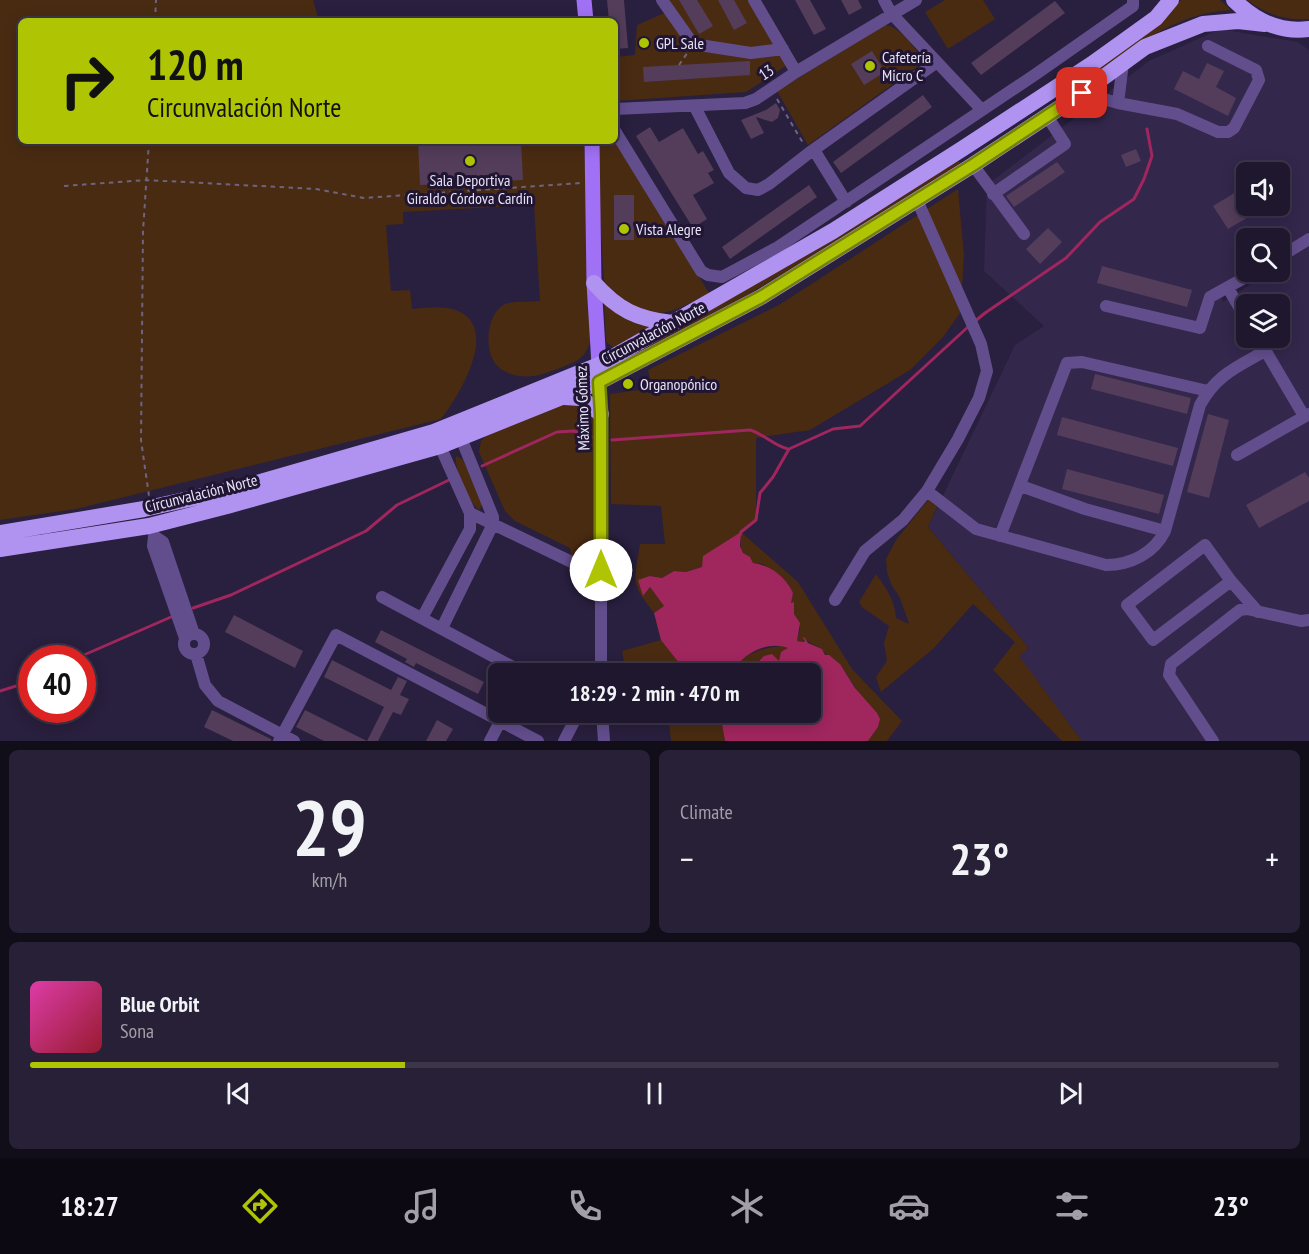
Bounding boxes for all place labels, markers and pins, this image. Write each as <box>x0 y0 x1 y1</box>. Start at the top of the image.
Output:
place label: GPL Sale <box>656 33 704 53</box>
marker: GPL Sale <box>637 36 651 50</box>
place label: Cafetería Micro C <box>882 47 931 85</box>
marker: Cafetería Micro C <box>863 59 877 73</box>
pin <box>1056 67 1107 118</box>
marker: Sala Deportiva Giraldo Córdova Cardín <box>463 154 477 168</box>
place label: Sala Deportiva Giraldo Córdova Cardín <box>407 170 533 208</box>
place label: Vista Alegre <box>635 219 702 239</box>
marker: Vista Alegre <box>617 222 631 236</box>
place label: Organopónico <box>640 374 717 394</box>
marker: Organopónico <box>621 377 635 391</box>

